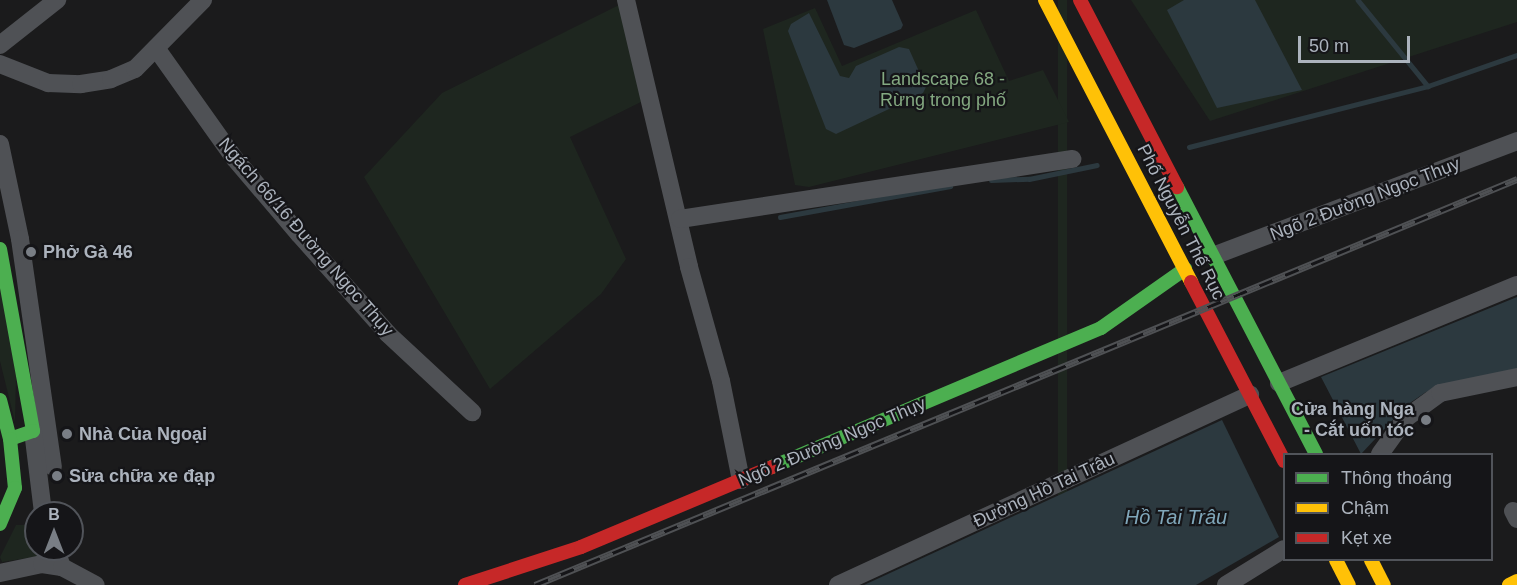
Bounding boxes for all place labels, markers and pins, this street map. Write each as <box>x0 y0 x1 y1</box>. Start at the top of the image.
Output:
place label: Phở Gà 46 <box>43 241 133 263</box>
marker: Phở Gà 46 <box>24 245 38 259</box>
place label: Cửa hàng Nga - Cắt uốn tóc <box>1291 399 1414 442</box>
marker: Cửa hàng Nga - Cắt uốn tóc <box>1419 413 1433 427</box>
place label: Nhà Của Ngoại <box>79 423 207 445</box>
marker: Nhà Của Ngoại <box>60 427 74 441</box>
place label: Sửa chữa xe đạp <box>69 465 215 487</box>
marker: Sửa chữa xe đạp <box>50 469 64 483</box>

